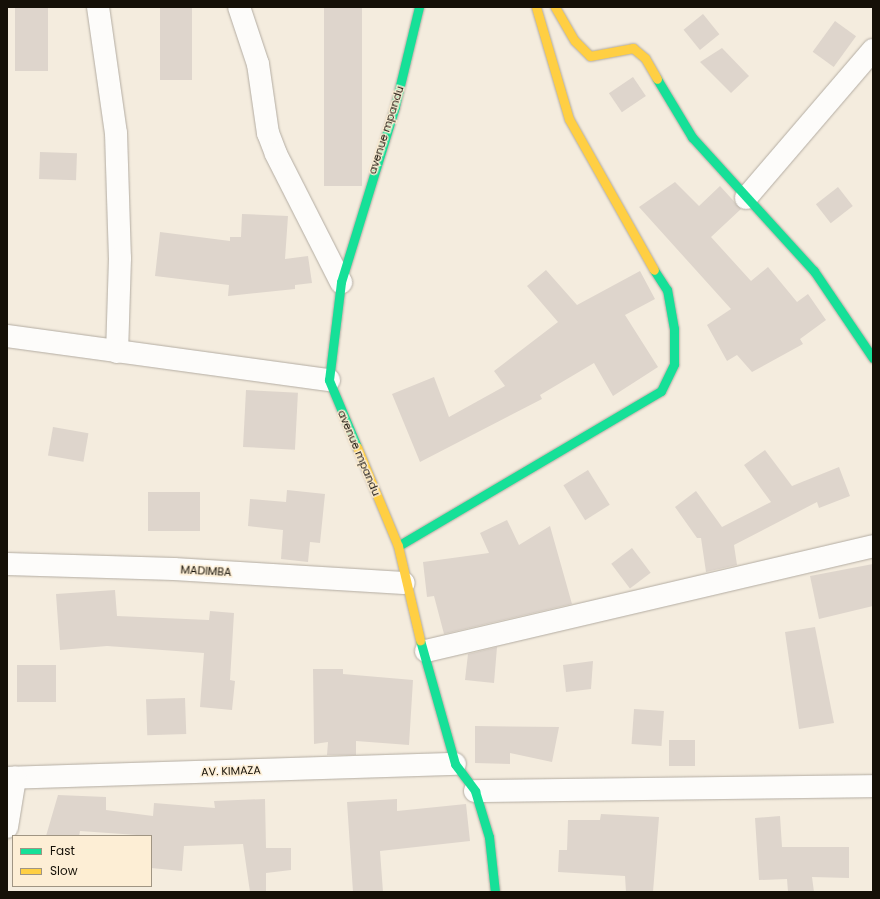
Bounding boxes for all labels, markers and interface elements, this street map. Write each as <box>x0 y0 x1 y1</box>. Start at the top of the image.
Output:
street label: avenue mpandu <box>366 84 406 176</box>
street label: avenue mpandu <box>335 408 383 498</box>
street label: MADIMBA <box>180 563 232 579</box>
street label: AV. KIMAZA <box>201 763 261 779</box>
legend <box>12 835 152 887</box>
text: Fast <box>50 842 75 859</box>
text: Slow <box>50 862 78 879</box>

